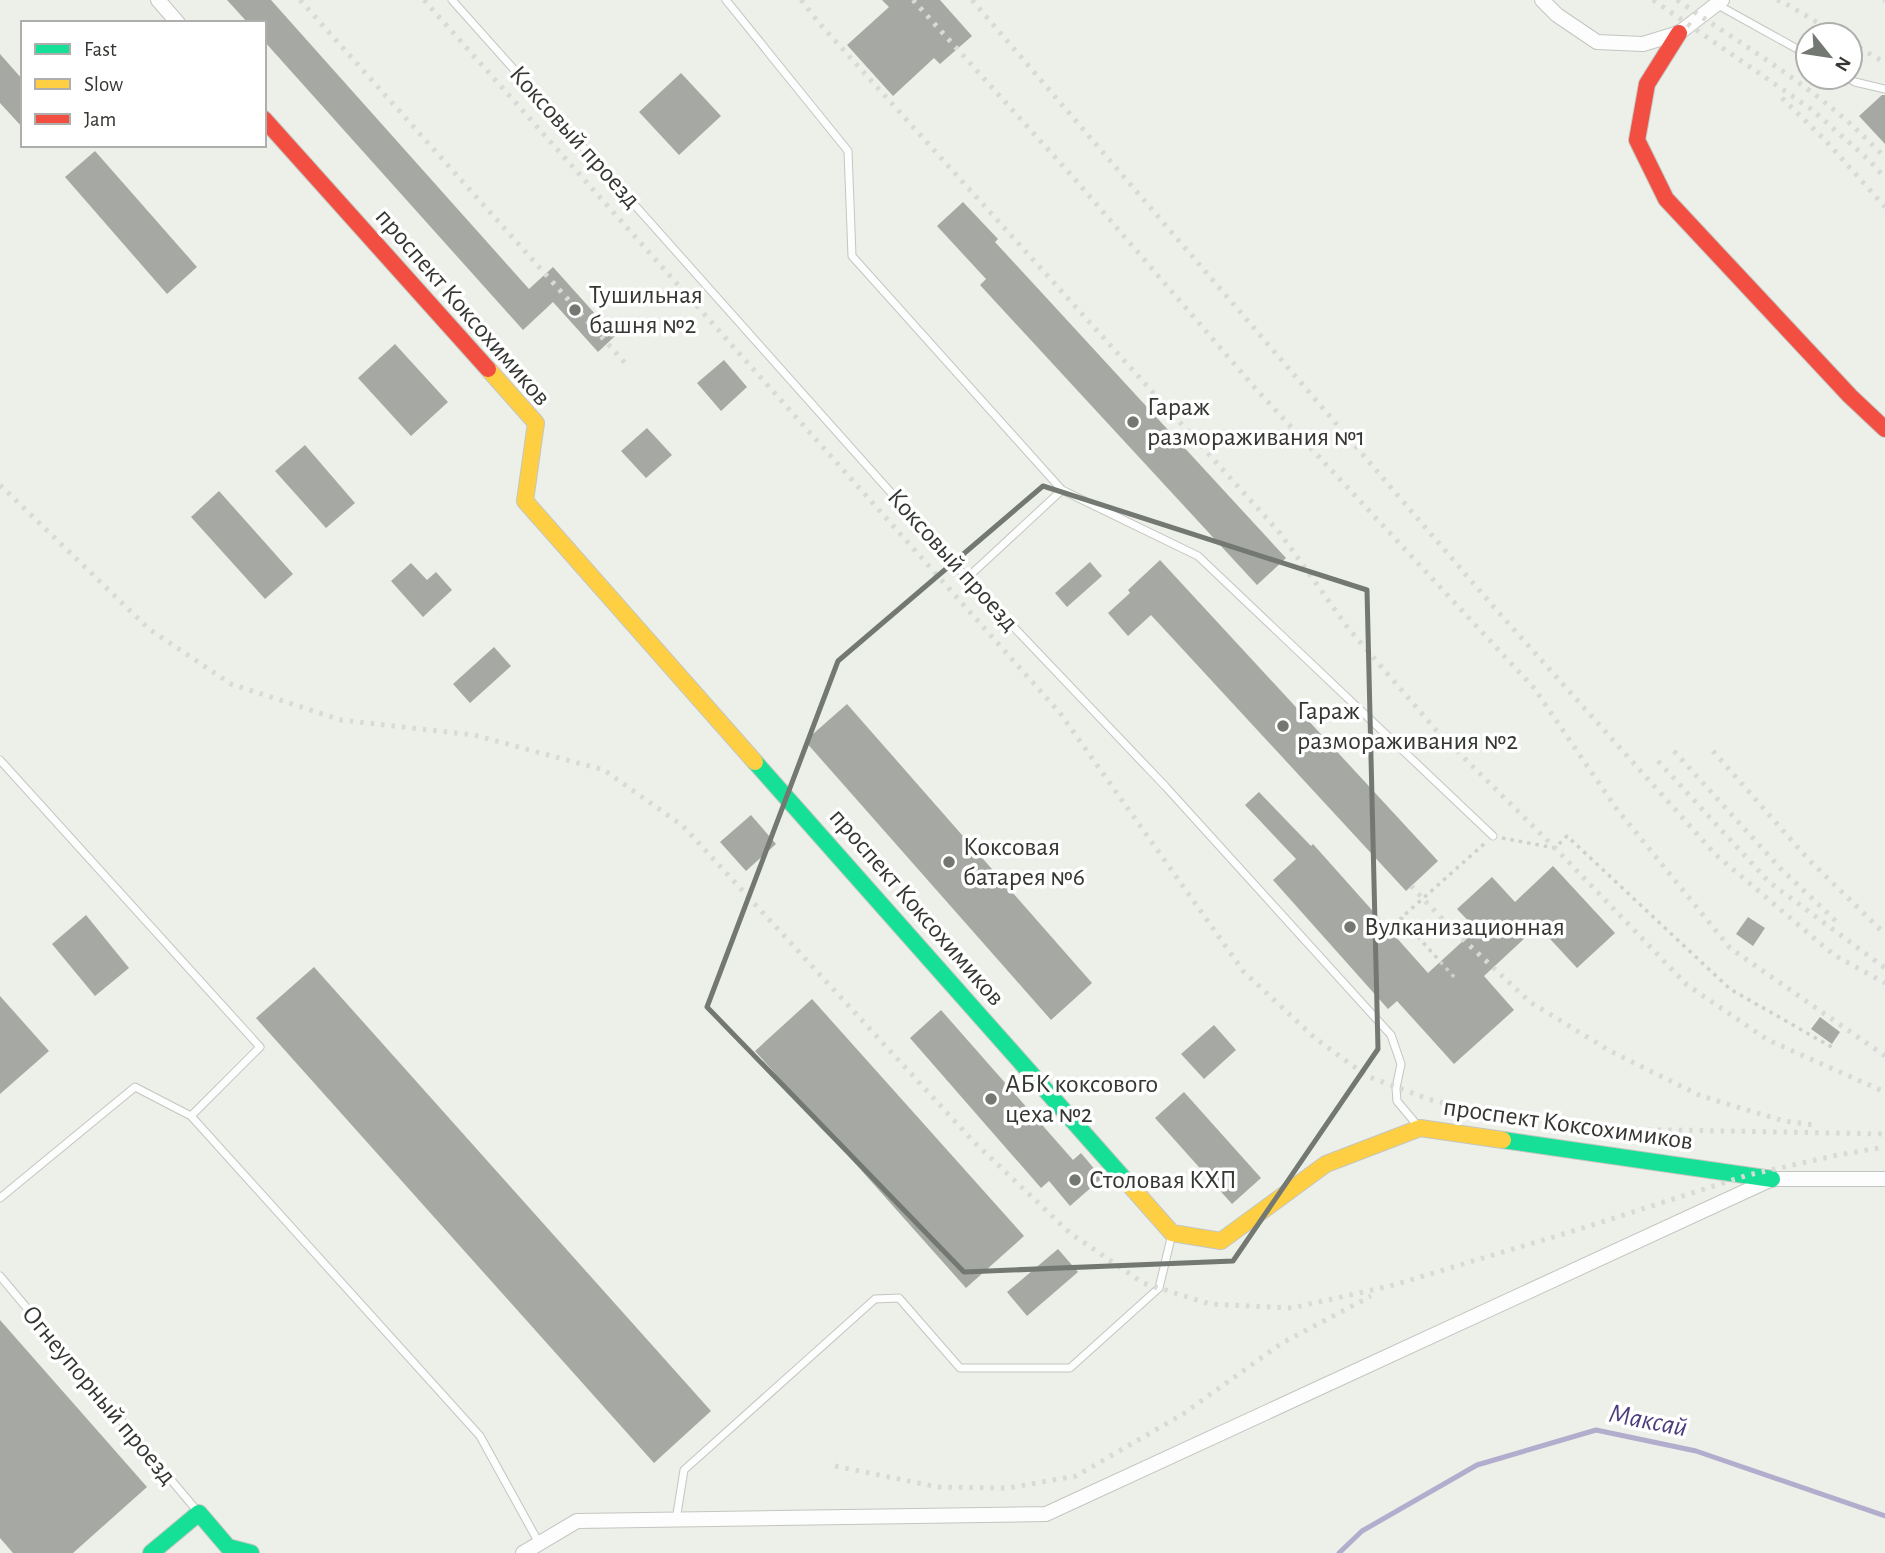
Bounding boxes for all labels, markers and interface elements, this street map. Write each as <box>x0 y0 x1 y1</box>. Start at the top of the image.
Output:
legend <box>21 21 266 147</box>
north arrow <box>1794 21 1864 91</box>
text: Fast <box>84 39 117 60</box>
text: N <box>1831 53 1854 74</box>
street label: Коксовый проезд <box>505 61 645 213</box>
text: Slow <box>84 74 123 95</box>
text: Jam <box>84 109 116 130</box>
street label: проспект Коксохимиков <box>371 203 555 411</box>
place label: Тушильная башня №2 <box>589 282 703 338</box>
marker: Тушильная башня №2 <box>567 302 583 318</box>
place label: Гараж размораживания №1 <box>1147 394 1365 450</box>
marker: Гараж размораживания №1 <box>1125 414 1141 430</box>
street label: Коксовый проезд <box>883 484 1023 636</box>
place label: Гараж размораживания №2 <box>1297 698 1518 754</box>
marker: Гараж размораживания №2 <box>1275 718 1291 734</box>
street label: проспект Коксохимиков <box>825 803 1009 1011</box>
place label: Коксовая батарея №6 <box>963 834 1085 890</box>
marker: Коксовая батарея №6 <box>941 854 957 870</box>
place label: Вулканизационная <box>1364 914 1565 940</box>
marker: Вулканизационная <box>1342 919 1358 935</box>
place label: АБК коксового цеха №2 <box>1005 1071 1158 1127</box>
marker: АБК коксового цеха №2 <box>983 1091 999 1107</box>
street label: проспект Коксохимиков <box>1441 1094 1695 1154</box>
place label: Столовая КХП <box>1089 1167 1237 1193</box>
marker: Столовая КХП <box>1067 1172 1083 1188</box>
street label: Огнеупорный проезд <box>17 1301 181 1489</box>
water label: Максай <box>1607 1400 1689 1442</box>

